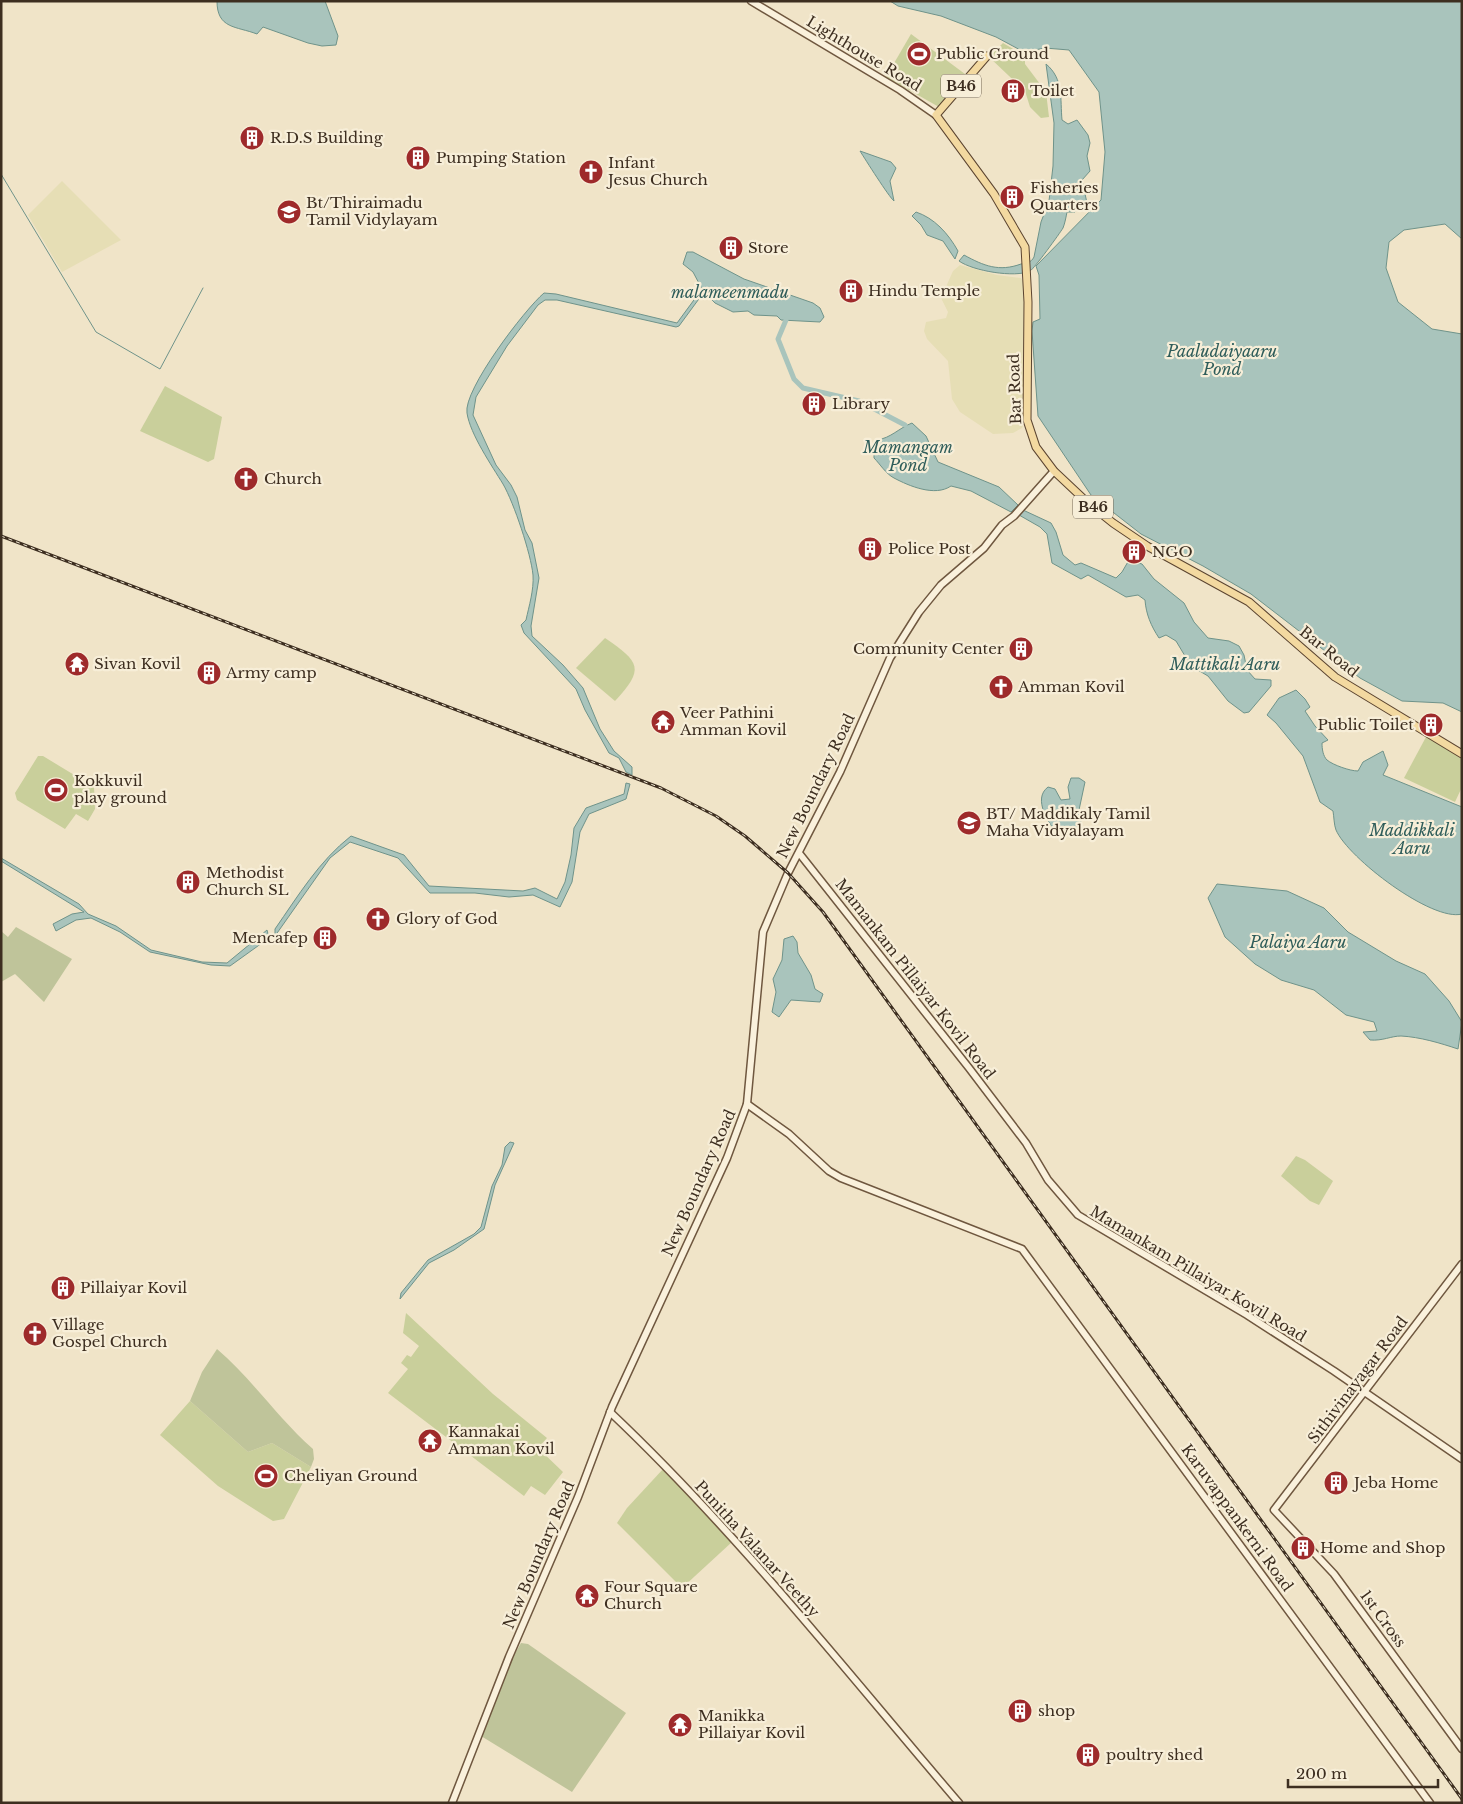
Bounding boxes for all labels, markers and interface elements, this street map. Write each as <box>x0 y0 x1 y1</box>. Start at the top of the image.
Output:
street label: Lighthouse Road <box>803 12 925 95</box>
sports icon: Public Ground <box>906 41 932 67</box>
place label: Public Ground <box>936 44 1049 63</box>
road number: B46 <box>941 74 981 98</box>
building icon: Toilet <box>1000 78 1026 104</box>
place label: Toilet <box>1030 81 1075 100</box>
building icon: R.D.S Building <box>239 125 265 151</box>
place label: R.D.S Building <box>270 128 384 147</box>
building icon: Pumping Station <box>405 145 431 171</box>
place label: Pumping Station <box>436 148 566 167</box>
place label: Infant Jesus Church <box>606 153 708 189</box>
church icon: Infant Jesus Church <box>578 159 604 185</box>
place label: Fisheries Quarters <box>1030 178 1099 214</box>
building icon: Fisheries Quarters <box>999 184 1025 210</box>
place label: Bt/Thiraimadu Tamil Vidylayam <box>306 193 438 229</box>
school or university icon: Bt/Thiraimadu Tamil Vidylayam <box>276 199 302 225</box>
building icon: Store <box>718 235 744 261</box>
place label: Store <box>748 238 789 257</box>
building icon: Hindu Temple <box>838 278 864 304</box>
place label: Hindu Temple <box>868 281 980 300</box>
water label: malameenmadu <box>671 282 789 302</box>
water label: Paaludaiyaaru Pond <box>1166 341 1277 379</box>
street label: Bar Road <box>1004 353 1025 425</box>
building icon: Library <box>801 391 827 417</box>
place label: Library <box>832 394 890 413</box>
water label: Mamangam Pond <box>862 437 953 475</box>
church icon: Church <box>233 466 259 492</box>
place label: Church <box>264 469 322 488</box>
road number: B46 <box>1073 496 1113 518</box>
building icon: Police Post <box>857 536 883 562</box>
place label: Police Post <box>888 539 971 558</box>
building icon: NGO <box>1121 539 1147 565</box>
place label: NGO <box>1152 542 1193 561</box>
street label: Bar Road <box>1296 622 1363 681</box>
building icon: Community Center <box>1008 636 1034 662</box>
place label: Community Center <box>853 639 1005 658</box>
temple icon: Sivan Kovil <box>64 651 90 677</box>
place label: Sivan Kovil <box>94 654 181 673</box>
water label: Mattikali Aaru <box>1169 654 1280 674</box>
building icon: Army camp <box>196 660 222 686</box>
place label: Army camp <box>225 663 317 682</box>
church icon: Amman Kovil <box>988 674 1014 700</box>
place label: Amman Kovil <box>1017 677 1125 696</box>
place label: Veer Pathini Amman Kovil <box>679 703 787 739</box>
temple icon: Veer Pathini Amman Kovil <box>650 709 676 735</box>
street label: New Boundary Road <box>772 710 859 861</box>
building icon: Public Toilet <box>1418 712 1444 738</box>
place label: Public Toilet <box>1318 715 1414 734</box>
place label: Kokkuvil play ground <box>74 771 167 807</box>
sports icon: Kokkuvil play ground <box>43 777 69 803</box>
place label: BT/ Maddikaly Tamil Maha Vidyalayam <box>986 804 1150 840</box>
school or university icon: BT/ Maddikaly Tamil Maha Vidyalayam <box>956 810 982 836</box>
water label: Maddikkali Aaru <box>1368 820 1455 858</box>
place label: Methodist Church SL <box>206 863 289 899</box>
building icon: Methodist Church SL <box>175 869 201 895</box>
street label: Mamankam Pillaiyar Kovil Road <box>831 875 999 1083</box>
church icon: Glory of God <box>365 906 391 932</box>
place label: Glory of God <box>396 909 498 928</box>
building icon: Mencafep <box>312 925 338 951</box>
place label: Mencafep <box>232 928 308 947</box>
water label: Palaiya Aaru <box>1249 932 1346 952</box>
street label: New Boundary Road <box>658 1106 740 1259</box>
street label: Mamankam Pillaiyar Kovil Road <box>1087 1201 1310 1346</box>
building icon: Pillaiyar Kovil <box>50 1275 76 1301</box>
place label: Pillaiyar Kovil <box>80 1278 187 1297</box>
street label: Sithivinayagar Road <box>1304 1312 1412 1447</box>
place label: Village Gospel Church <box>51 1315 167 1351</box>
church icon: Village Gospel Church <box>22 1321 48 1347</box>
place label: Kannakai Amman Kovil <box>447 1422 555 1458</box>
temple icon: Kannakai Amman Kovil <box>417 1428 443 1454</box>
street label: Karuvappankerni Road <box>1178 1440 1297 1595</box>
sports icon: Cheliyan Ground <box>253 1463 279 1489</box>
place label: Cheliyan Ground <box>284 1466 418 1485</box>
building icon: Jeba Home <box>1323 1470 1349 1496</box>
place label: Jeba Home <box>1352 1473 1438 1492</box>
street label: Punitha Valanar Veethy <box>691 1476 824 1621</box>
street label: New Boundary Road <box>499 1478 578 1632</box>
building icon: Home and Shop <box>1290 1535 1316 1561</box>
place label: Home and Shop <box>1320 1538 1445 1557</box>
place label: Four Square Church <box>604 1577 698 1613</box>
temple icon: Four Square Church <box>574 1583 600 1609</box>
street label: 1st Cross <box>1356 1586 1411 1651</box>
building icon: shop <box>1007 1698 1033 1724</box>
place label: shop <box>1038 1701 1075 1720</box>
place label: Manikka Pillaiyar Kovil <box>698 1706 805 1742</box>
temple icon: Manikka Pillaiyar Kovil <box>667 1712 693 1738</box>
building icon: poultry shed <box>1075 1742 1101 1768</box>
place label: poultry shed <box>1106 1745 1203 1764</box>
scale bar <box>1288 1756 1438 1788</box>
text: 200 m <box>1296 1764 1347 1783</box>

